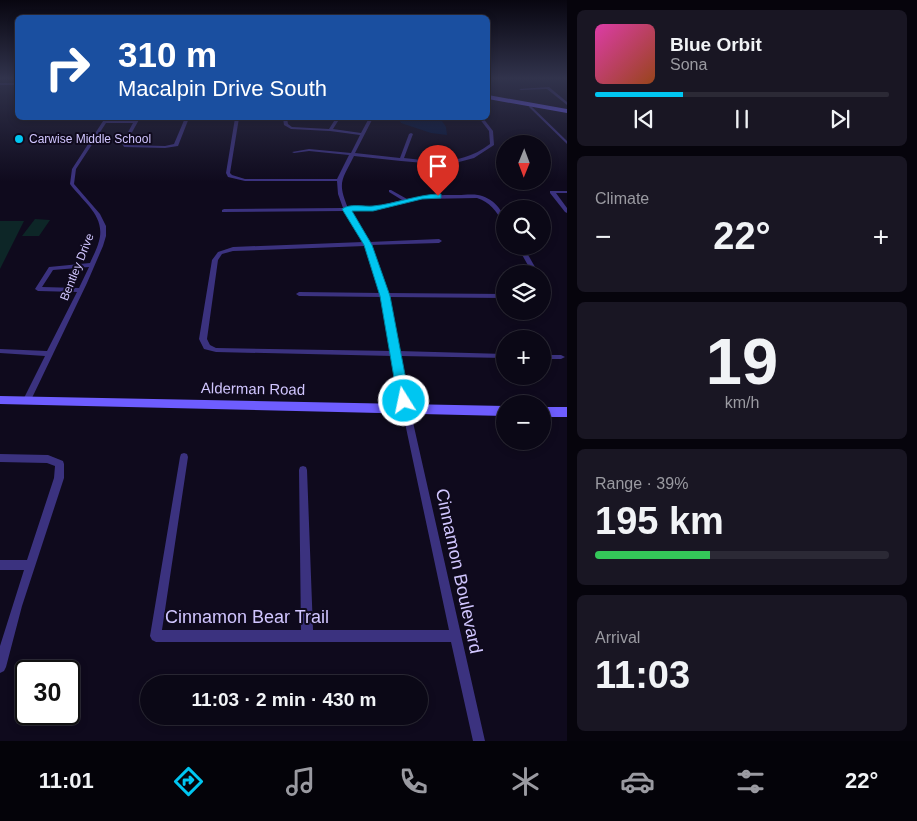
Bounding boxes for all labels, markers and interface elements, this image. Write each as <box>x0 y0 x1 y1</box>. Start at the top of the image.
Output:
text: Blue Orbit <box>670 34 762 55</box>
icon: right <box>35 35 100 100</box>
text: 310 m <box>118 35 217 74</box>
text: Sona <box>670 56 707 73</box>
text: Macalpin Drive South <box>118 76 327 101</box>
icon: previous <box>630 105 658 133</box>
icon: pause <box>728 105 756 133</box>
icon: next <box>826 105 854 133</box>
place label: Carwise Middle School <box>29 132 151 146</box>
marker: Carwise Middle School <box>13 133 25 145</box>
north arrow <box>496 135 551 190</box>
map controls <box>496 135 551 450</box>
pin <box>417 145 459 196</box>
icon: arrive <box>424 152 452 180</box>
text: Climate <box>595 190 649 207</box>
button: search <box>496 200 551 255</box>
text: 22° <box>713 215 771 257</box>
text: − <box>595 221 611 252</box>
text: + <box>873 221 889 252</box>
street label: Bentley Drive <box>57 231 97 303</box>
button: layers <box>496 265 551 320</box>
text: 19 <box>706 325 778 398</box>
button: + <box>496 330 551 385</box>
position arrow <box>377 374 429 426</box>
street label: Alderman Road <box>201 379 305 398</box>
text: km/h <box>725 394 759 411</box>
button: − <box>496 395 551 450</box>
text: Range · 39% <box>595 475 688 492</box>
street label: Cinnamon Boulevard <box>432 487 486 655</box>
text: 195 km <box>595 500 724 542</box>
street label: Cinnamon Bear Trail <box>165 607 329 627</box>
text: Arrival <box>595 629 640 646</box>
text: 11:03 <box>595 654 690 696</box>
speed limit sign: 30 <box>15 660 80 725</box>
text: 11:03 · 2 min · 430 m <box>192 689 376 710</box>
icon: directions <box>171 764 206 799</box>
icon: music <box>283 764 318 799</box>
icon: phone <box>396 764 431 799</box>
icon: climate <box>508 764 543 799</box>
icon: car <box>620 764 655 799</box>
icon: filters <box>733 764 768 799</box>
text: 11:01 <box>39 768 94 793</box>
text: 22° <box>845 768 878 793</box>

